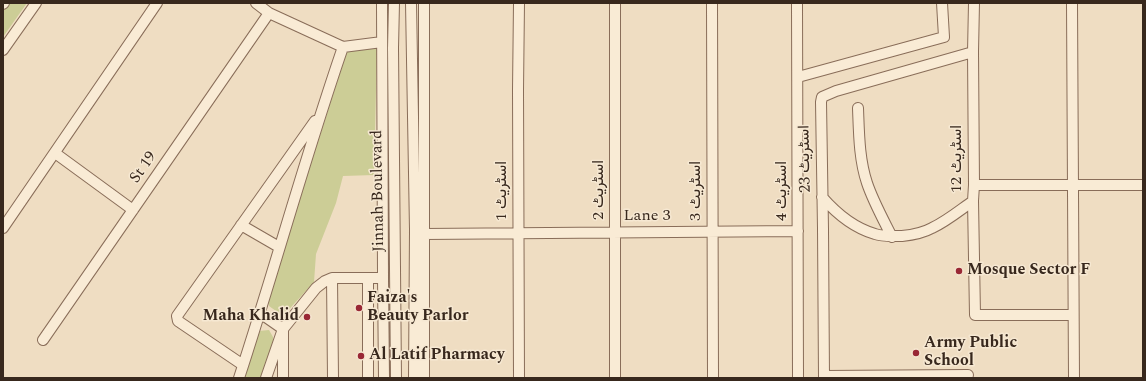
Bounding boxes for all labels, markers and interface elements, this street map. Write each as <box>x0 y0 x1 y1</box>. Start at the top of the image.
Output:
street label: اسٹریٹ 23 <box>796 125 816 193</box>
street label: اسٹریٹ 12 <box>948 125 968 193</box>
street label: Jinnah Boulevard <box>368 130 390 252</box>
street label: St 19 <box>126 148 162 188</box>
street label: اسٹریٹ 2 <box>590 160 610 220</box>
street label: اسٹریٹ 1 <box>493 161 513 221</box>
street label: اسٹریٹ 3 <box>687 161 707 221</box>
street label: اسٹریٹ 4 <box>773 161 793 221</box>
street label: Lane 3 <box>624 207 670 227</box>
place label: Mosque Sector F <box>967 261 1090 281</box>
marker: Mosque Sector F <box>954 266 964 276</box>
place label: Faiza's Beauty Parlor <box>367 289 469 327</box>
marker: Faiza's Beauty Parlor <box>354 303 364 313</box>
place label: Maha Khalid <box>203 307 299 327</box>
marker: Maha Khalid <box>302 312 312 322</box>
place label: Army Public School <box>924 334 1017 372</box>
place label: Al Latif Pharmacy <box>369 346 505 366</box>
marker: Army Public School <box>911 348 921 358</box>
marker: Al Latif Pharmacy <box>356 351 366 361</box>

